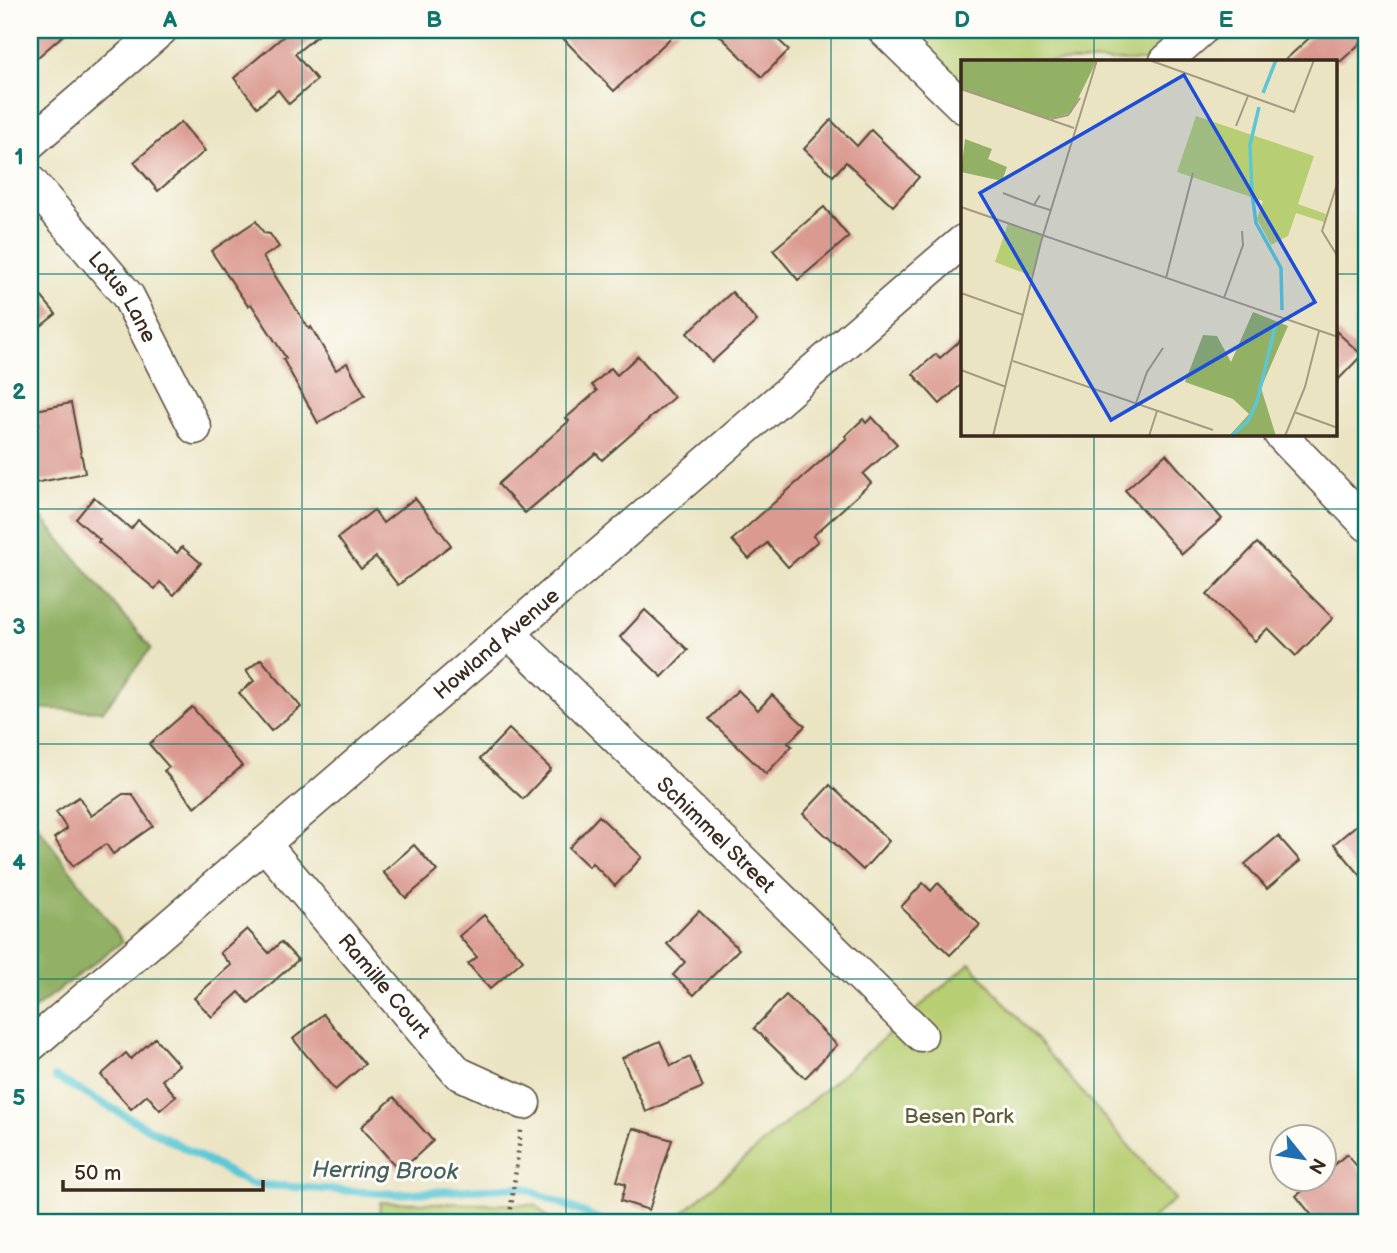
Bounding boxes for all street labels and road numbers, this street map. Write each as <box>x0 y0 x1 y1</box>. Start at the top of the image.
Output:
street label: Lotus Lane <box>83 247 161 347</box>
street label: Howland Avenue <box>429 583 565 705</box>
street label: Schimmel Street <box>651 772 780 899</box>
street label: Ramille Court <box>333 929 435 1044</box>

